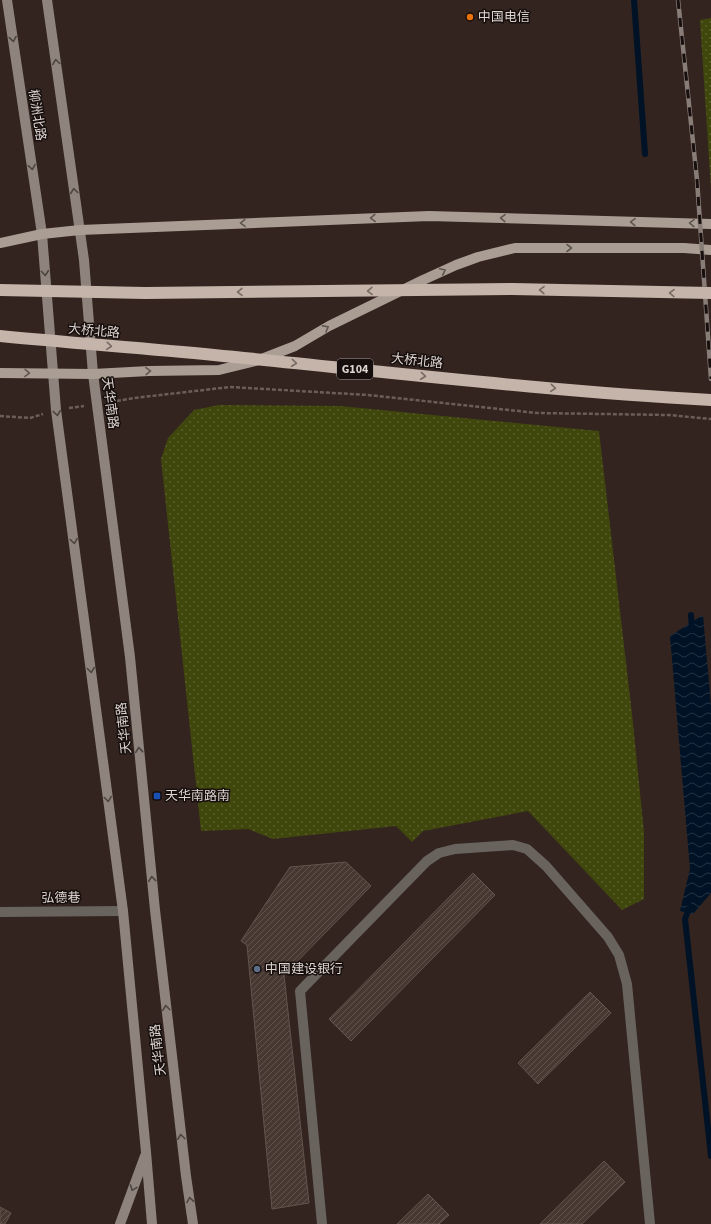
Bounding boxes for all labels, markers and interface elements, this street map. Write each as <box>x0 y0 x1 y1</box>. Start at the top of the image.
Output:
place label: 中国电信 <box>478 8 530 26</box>
marker: 中国电信 <box>465 12 475 22</box>
one-way arrow <box>8 35 17 42</box>
one-way arrow <box>52 59 61 65</box>
street label: 柳洲北路 <box>24 88 50 142</box>
one-way arrow <box>27 164 36 170</box>
one-way arrow <box>70 188 79 194</box>
one-way arrow <box>370 214 376 223</box>
one-way arrow <box>500 214 506 222</box>
one-way arrow <box>630 217 636 226</box>
one-way arrow <box>240 219 246 228</box>
one-way arrow <box>689 219 695 228</box>
one-way arrow <box>566 244 572 252</box>
one-way arrow <box>438 268 446 276</box>
one-way arrow <box>41 270 50 276</box>
one-way arrow <box>539 286 545 294</box>
one-way arrow <box>367 287 373 295</box>
one-way arrow <box>237 288 243 297</box>
one-way arrow <box>669 289 675 297</box>
street label: 大桥北路 <box>67 320 121 342</box>
one-way arrow <box>322 326 329 333</box>
one-way arrow <box>106 341 112 350</box>
street label: 大桥北路 <box>390 349 444 373</box>
one-way arrow <box>291 358 297 367</box>
road number: G104 <box>337 359 373 379</box>
one-way arrow <box>145 367 151 375</box>
one-way arrow <box>24 369 30 377</box>
one-way arrow <box>420 371 426 380</box>
street label: 天华南路 <box>97 376 123 430</box>
one-way arrow <box>550 384 556 393</box>
one-way arrow <box>52 410 61 416</box>
one-way arrow <box>69 538 78 545</box>
one-way arrow <box>86 667 95 673</box>
street label: 天华南路 <box>112 701 136 755</box>
one-way arrow <box>135 747 144 753</box>
place label: 天华南路南 <box>165 787 230 805</box>
marker: 天华南路南 <box>152 791 162 801</box>
one-way arrow <box>103 796 112 802</box>
one-way arrow <box>148 876 157 882</box>
street label: 弘德巷 <box>41 889 81 907</box>
place label: 中国建设银行 <box>265 960 343 978</box>
marker: 中国建设银行 <box>252 964 262 974</box>
one-way arrow <box>162 1005 171 1011</box>
street label: 天华南路 <box>146 1023 170 1077</box>
one-way arrow <box>177 1134 186 1140</box>
one-way arrow <box>130 1184 138 1191</box>
one-way arrow <box>186 1197 194 1203</box>

